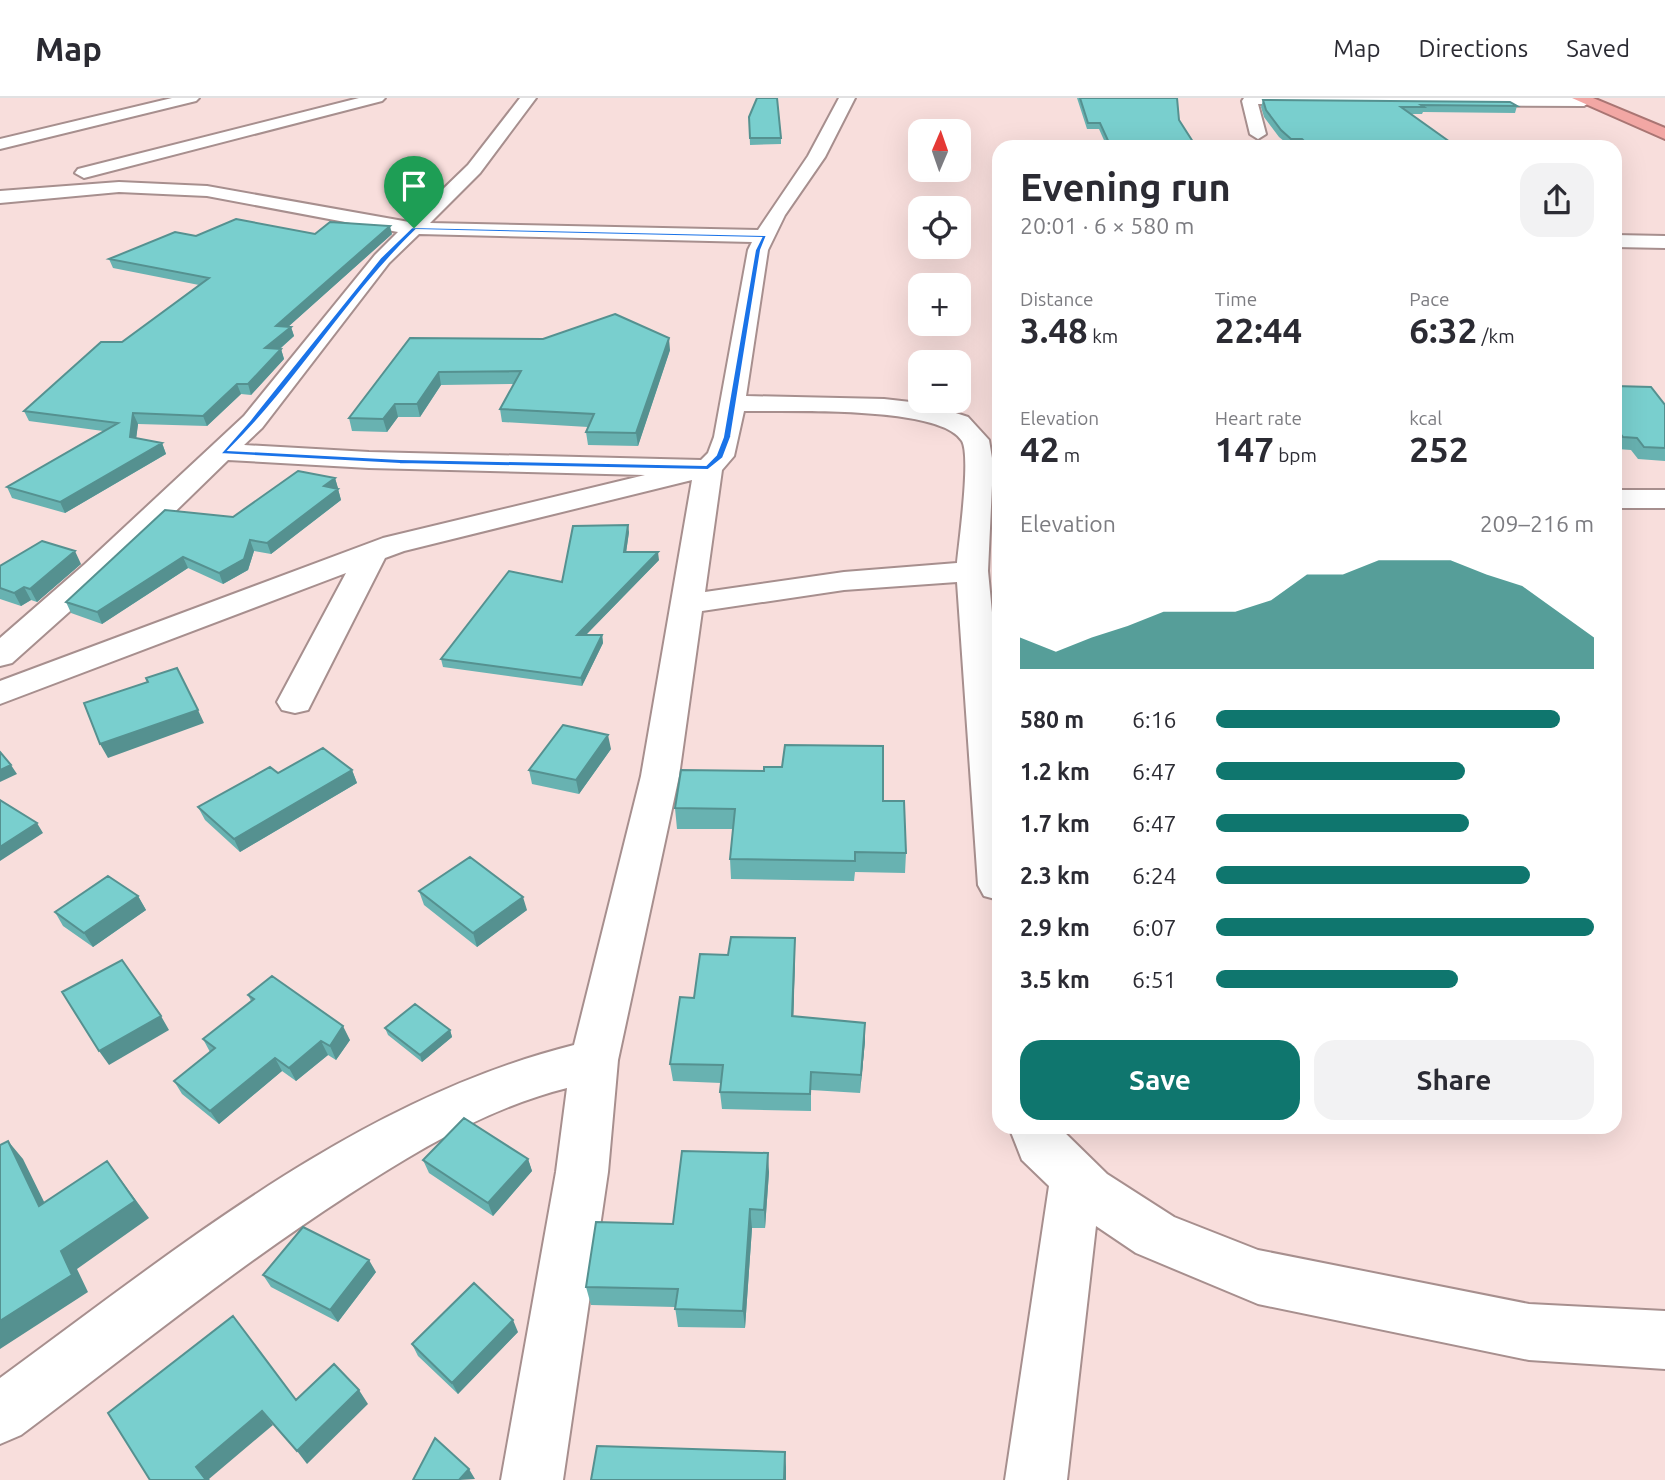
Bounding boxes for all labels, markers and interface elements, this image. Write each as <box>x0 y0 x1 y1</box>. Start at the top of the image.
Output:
text: Map <box>35 30 102 67</box>
text: Map <box>1333 35 1380 62</box>
text: Directions <box>1418 35 1528 62</box>
text: Saved <box>1566 35 1630 62</box>
north arrow <box>908 119 971 182</box>
map controls <box>908 119 971 413</box>
pin <box>384 156 444 228</box>
button: share <box>1520 163 1594 237</box>
text: Evening run <box>1020 166 1231 208</box>
icon: arrive <box>395 167 433 205</box>
button: locate <box>908 196 971 259</box>
text: 20:01 · 6 × 580 m <box>1020 213 1194 238</box>
button: + <box>908 273 971 336</box>
text: Distance <box>1020 288 1094 310</box>
text: Time <box>1215 288 1257 310</box>
text: Pace <box>1409 288 1450 310</box>
text: 3.48 <box>1020 310 1088 350</box>
text: 22:44 <box>1215 310 1302 350</box>
text: 6:32 <box>1409 310 1477 350</box>
text: km <box>1088 325 1118 347</box>
text: /km <box>1477 325 1515 347</box>
button: − <box>908 350 971 413</box>
text: Elevation <box>1020 407 1099 429</box>
text: Heart rate <box>1215 407 1302 429</box>
text: kcal <box>1409 407 1442 429</box>
text: 42 <box>1020 429 1059 469</box>
text: 147 <box>1215 429 1274 469</box>
text: 252 <box>1409 429 1469 469</box>
text: m <box>1059 444 1080 466</box>
text: bpm <box>1274 444 1317 466</box>
text: Elevation <box>1020 511 1116 536</box>
text: 209–216 m <box>1480 511 1594 536</box>
text: 580 m <box>1020 707 1084 732</box>
text: 6:16 <box>1132 707 1177 732</box>
text: 1.2 km <box>1020 759 1090 784</box>
text: 6:47 <box>1132 759 1177 784</box>
text: 1.7 km <box>1020 811 1090 836</box>
text: 6:47 <box>1132 811 1177 836</box>
text: 2.3 km <box>1020 863 1090 888</box>
text: 6:24 <box>1132 863 1177 888</box>
text: 2.9 km <box>1020 915 1090 940</box>
text: 6:07 <box>1132 915 1177 940</box>
text: 3.5 km <box>1020 967 1090 992</box>
text: 6:51 <box>1132 967 1177 992</box>
button: Save <box>1020 1040 1300 1120</box>
button: Share <box>1314 1040 1594 1120</box>

